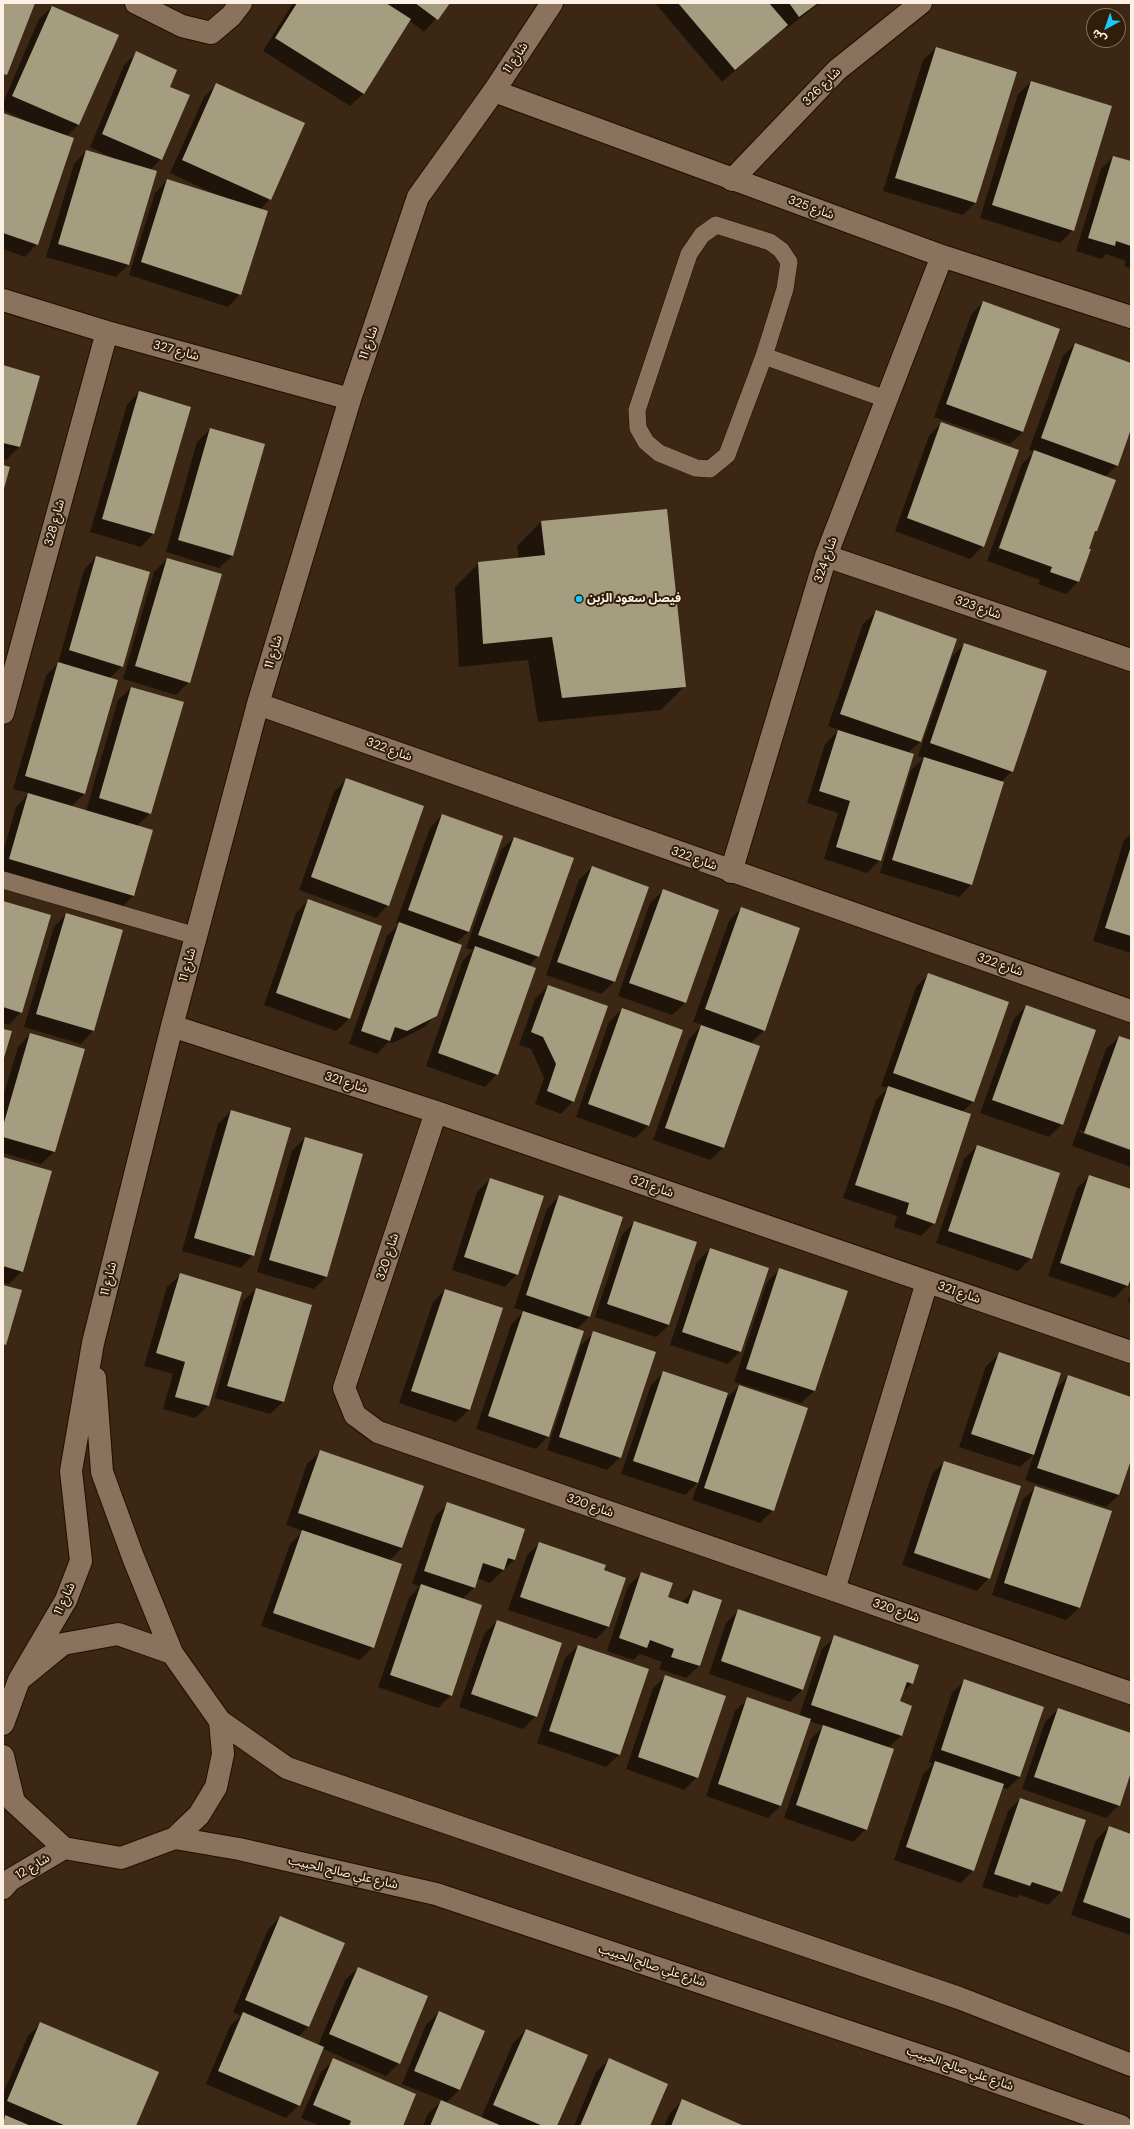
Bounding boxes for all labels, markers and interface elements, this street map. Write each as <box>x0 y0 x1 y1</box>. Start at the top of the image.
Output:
north arrow <box>1086 8 1126 48</box>
text: ش <box>1089 26 1109 47</box>
street label: شارع 11 <box>501 40 531 76</box>
street label: شارع 326 <box>800 65 844 109</box>
street label: شارع 325 <box>786 193 836 223</box>
street label: شارع 11 <box>357 325 381 361</box>
street label: شارع 327 <box>152 338 200 364</box>
street label: شارع 328 <box>42 498 68 548</box>
street label: شارع 324 <box>811 535 841 585</box>
place label: فيصل سعود الزبن <box>587 592 681 606</box>
street label: شارع 323 <box>953 593 1003 623</box>
marker: فيصل سعود الزبن <box>574 594 584 604</box>
street label: شارع 11 <box>262 634 286 670</box>
street label: شارع 322 <box>364 735 414 765</box>
street label: شارع 322 <box>669 844 719 874</box>
street label: شارع 11 <box>177 947 199 983</box>
street label: شارع 322 <box>975 950 1025 980</box>
street label: شارع 321 <box>323 1069 369 1097</box>
street label: شارع 321 <box>629 1173 675 1201</box>
street label: شارع 320 <box>374 1232 402 1282</box>
street label: شارع 11 <box>98 1261 120 1297</box>
street label: شارع 321 <box>936 1279 982 1307</box>
street label: شارع 320 <box>565 1491 615 1521</box>
street label: شارع 11 <box>51 1581 79 1617</box>
street label: شارع 320 <box>871 1596 921 1626</box>
street label: شارع 12 <box>13 1851 53 1883</box>
street label: شارع علي صالح الحبيب <box>287 1853 399 1893</box>
street label: شارع علي صالح الحبيب <box>597 1942 707 1990</box>
street label: شارع علي صالح الحبيب <box>905 2044 1015 2094</box>

